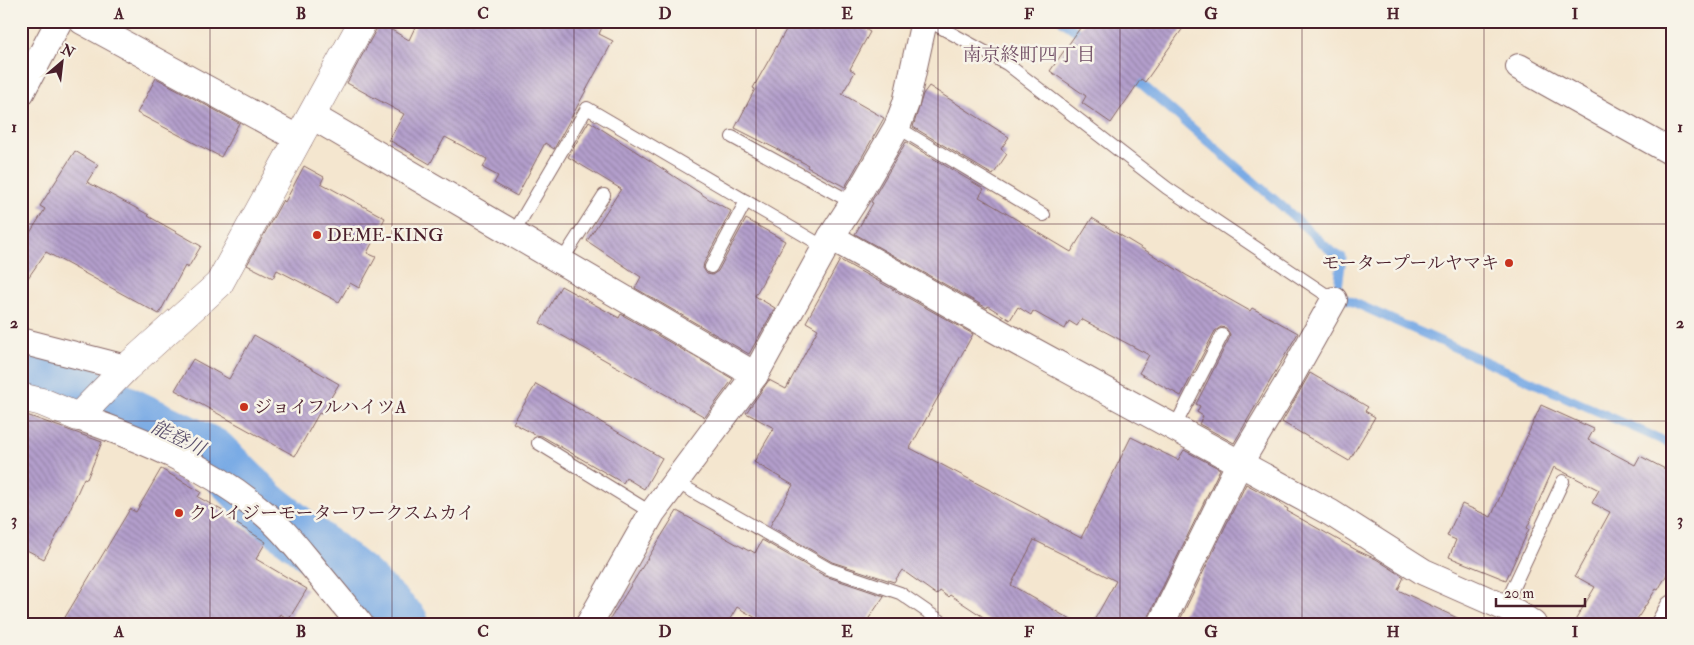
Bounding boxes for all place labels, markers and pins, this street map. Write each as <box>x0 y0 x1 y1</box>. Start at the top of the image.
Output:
place label: DEME-KING <box>327 224 443 247</box>
marker: DEME-KING <box>311 229 323 241</box>
place label: モータープールヤマキ <box>1322 252 1499 275</box>
marker: モータープールヤマキ <box>1503 257 1515 269</box>
place label: ジョイフルハイツA <box>254 396 407 419</box>
marker: ジョイフルハイツA <box>238 401 250 413</box>
place label: クレイジーモーターワークスムカイ <box>189 502 475 525</box>
marker: クレイジーモーターワークスムカイ <box>173 507 185 519</box>

